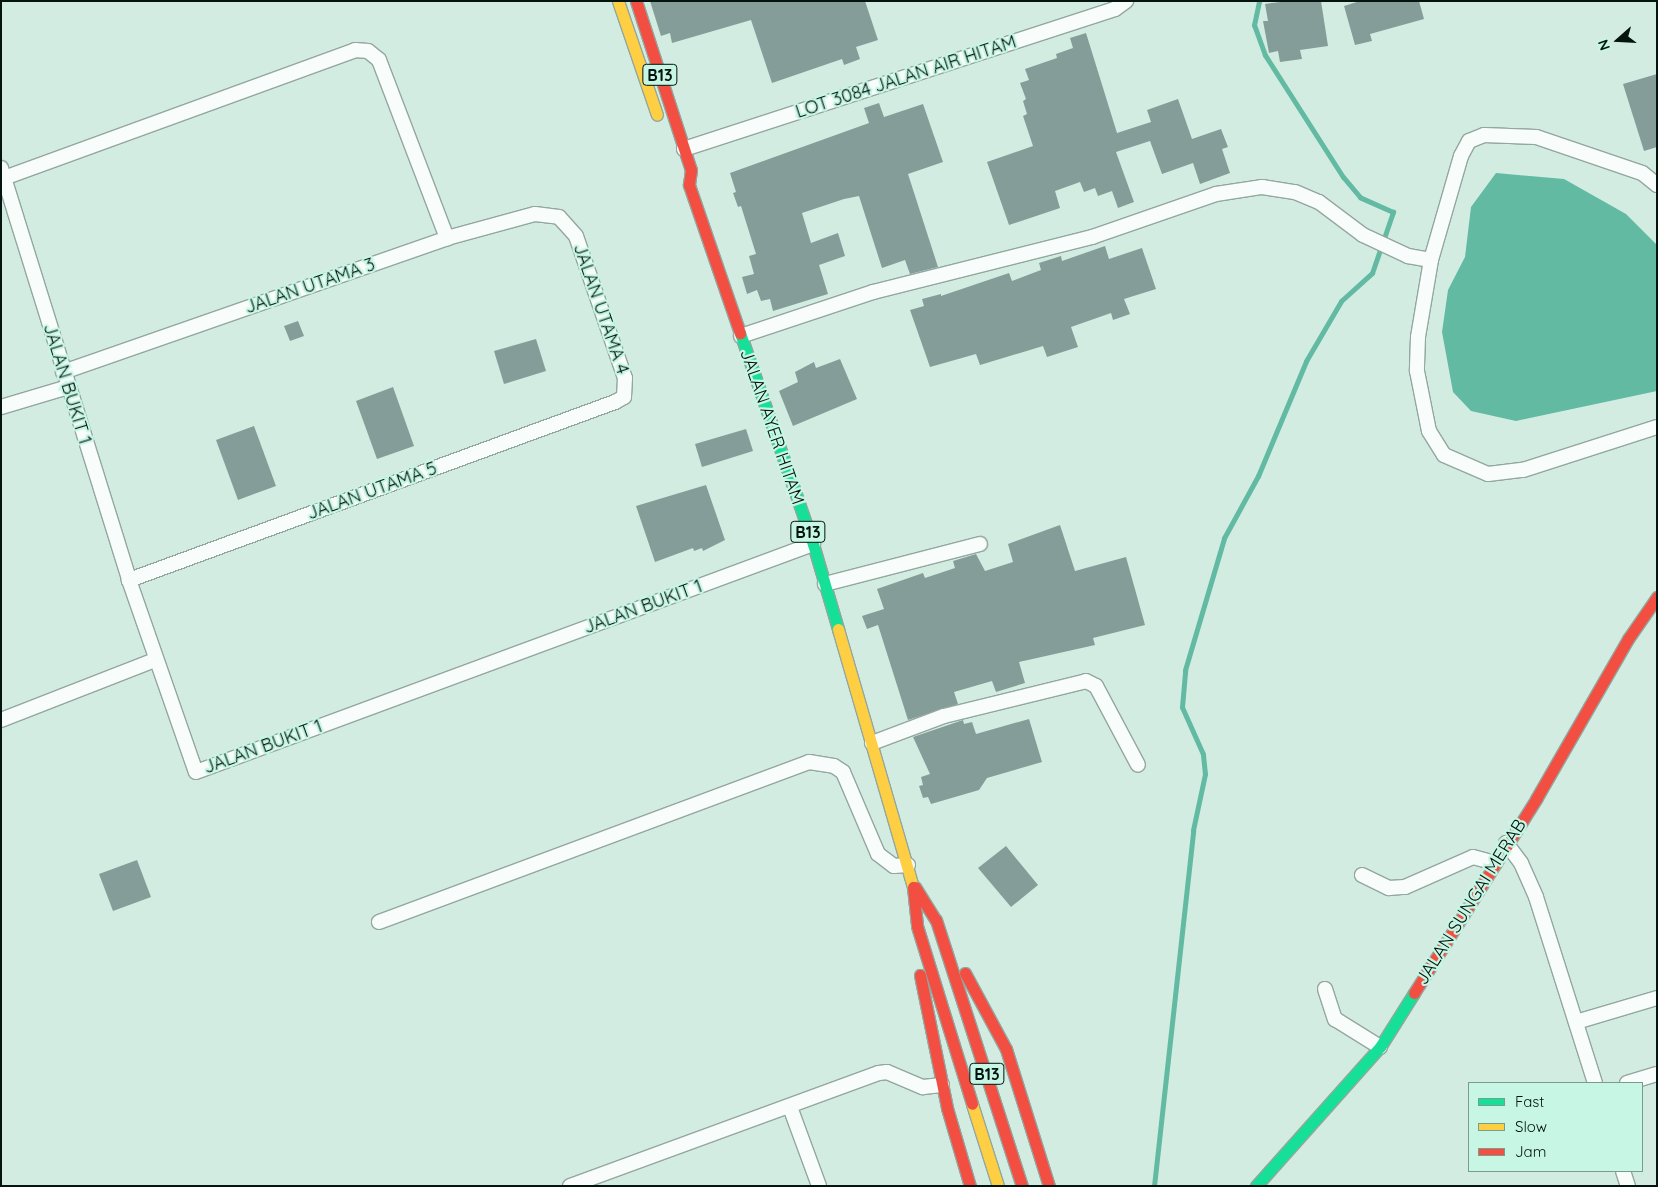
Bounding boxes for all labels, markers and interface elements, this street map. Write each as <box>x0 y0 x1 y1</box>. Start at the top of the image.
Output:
north arrow <box>1593 15 1643 65</box>
street label: LOT 3084 JALAN AIR HITAM <box>793 31 1019 123</box>
text: N <box>1594 37 1614 53</box>
road number: B13 <box>641 62 679 88</box>
street label: JALAN UTAMA 4 <box>569 241 633 377</box>
street label: JALAN UTAMA 3 <box>242 254 378 318</box>
street label: JALAN BUKIT 1 <box>38 321 96 447</box>
street label: JALAN AYER HITAM <box>735 346 809 508</box>
street label: JALAN UTAMA 5 <box>304 457 440 525</box>
road number: B13 <box>789 518 827 546</box>
street label: JALAN BUKIT 1 <box>581 576 705 638</box>
street label: JALAN BUKIT 1 <box>201 716 325 778</box>
street label: JALAN SUNGAI MERAB <box>1411 815 1531 989</box>
road number: B13 <box>968 1060 1006 1088</box>
legend <box>1468 1082 1643 1172</box>
text: Fast <box>1515 1092 1544 1111</box>
text: Slow <box>1515 1117 1547 1136</box>
text: Jam <box>1515 1142 1546 1161</box>

